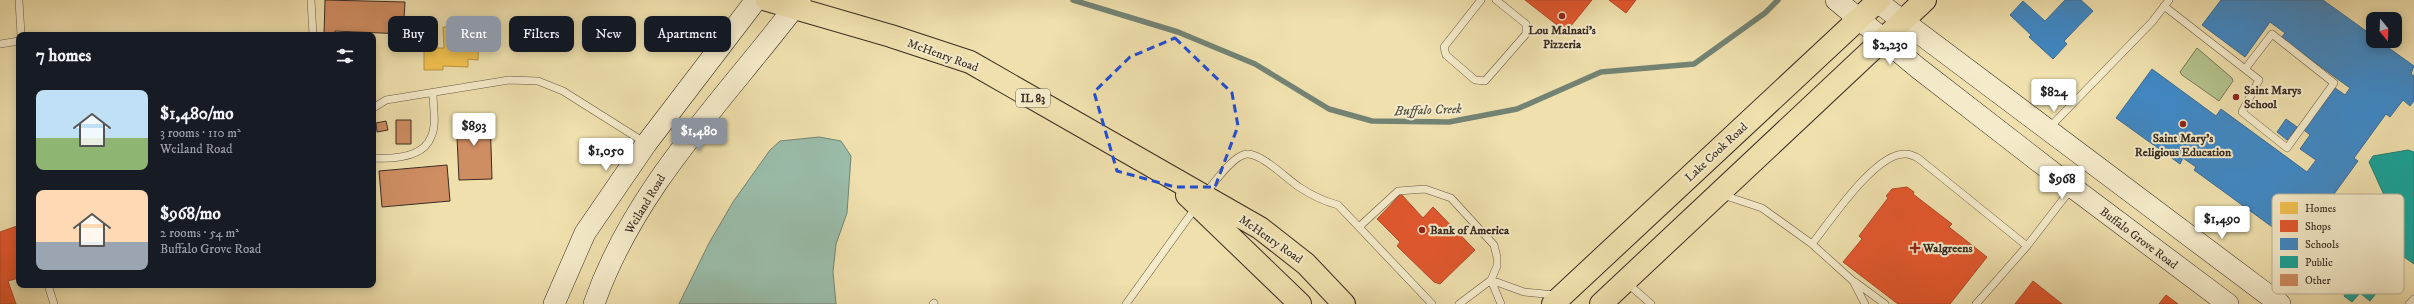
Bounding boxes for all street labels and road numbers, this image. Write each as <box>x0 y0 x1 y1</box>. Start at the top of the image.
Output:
street label: McHenry Road <box>905 36 980 75</box>
road number: IL 83 <box>1016 89 1050 107</box>
street label: Lake Cook Road <box>1682 120 1751 185</box>
street label: Weiland Road <box>621 172 669 238</box>
street label: Buffalo Grove Road <box>2097 204 2181 273</box>
street label: McHenry Road <box>1236 212 1306 267</box>

